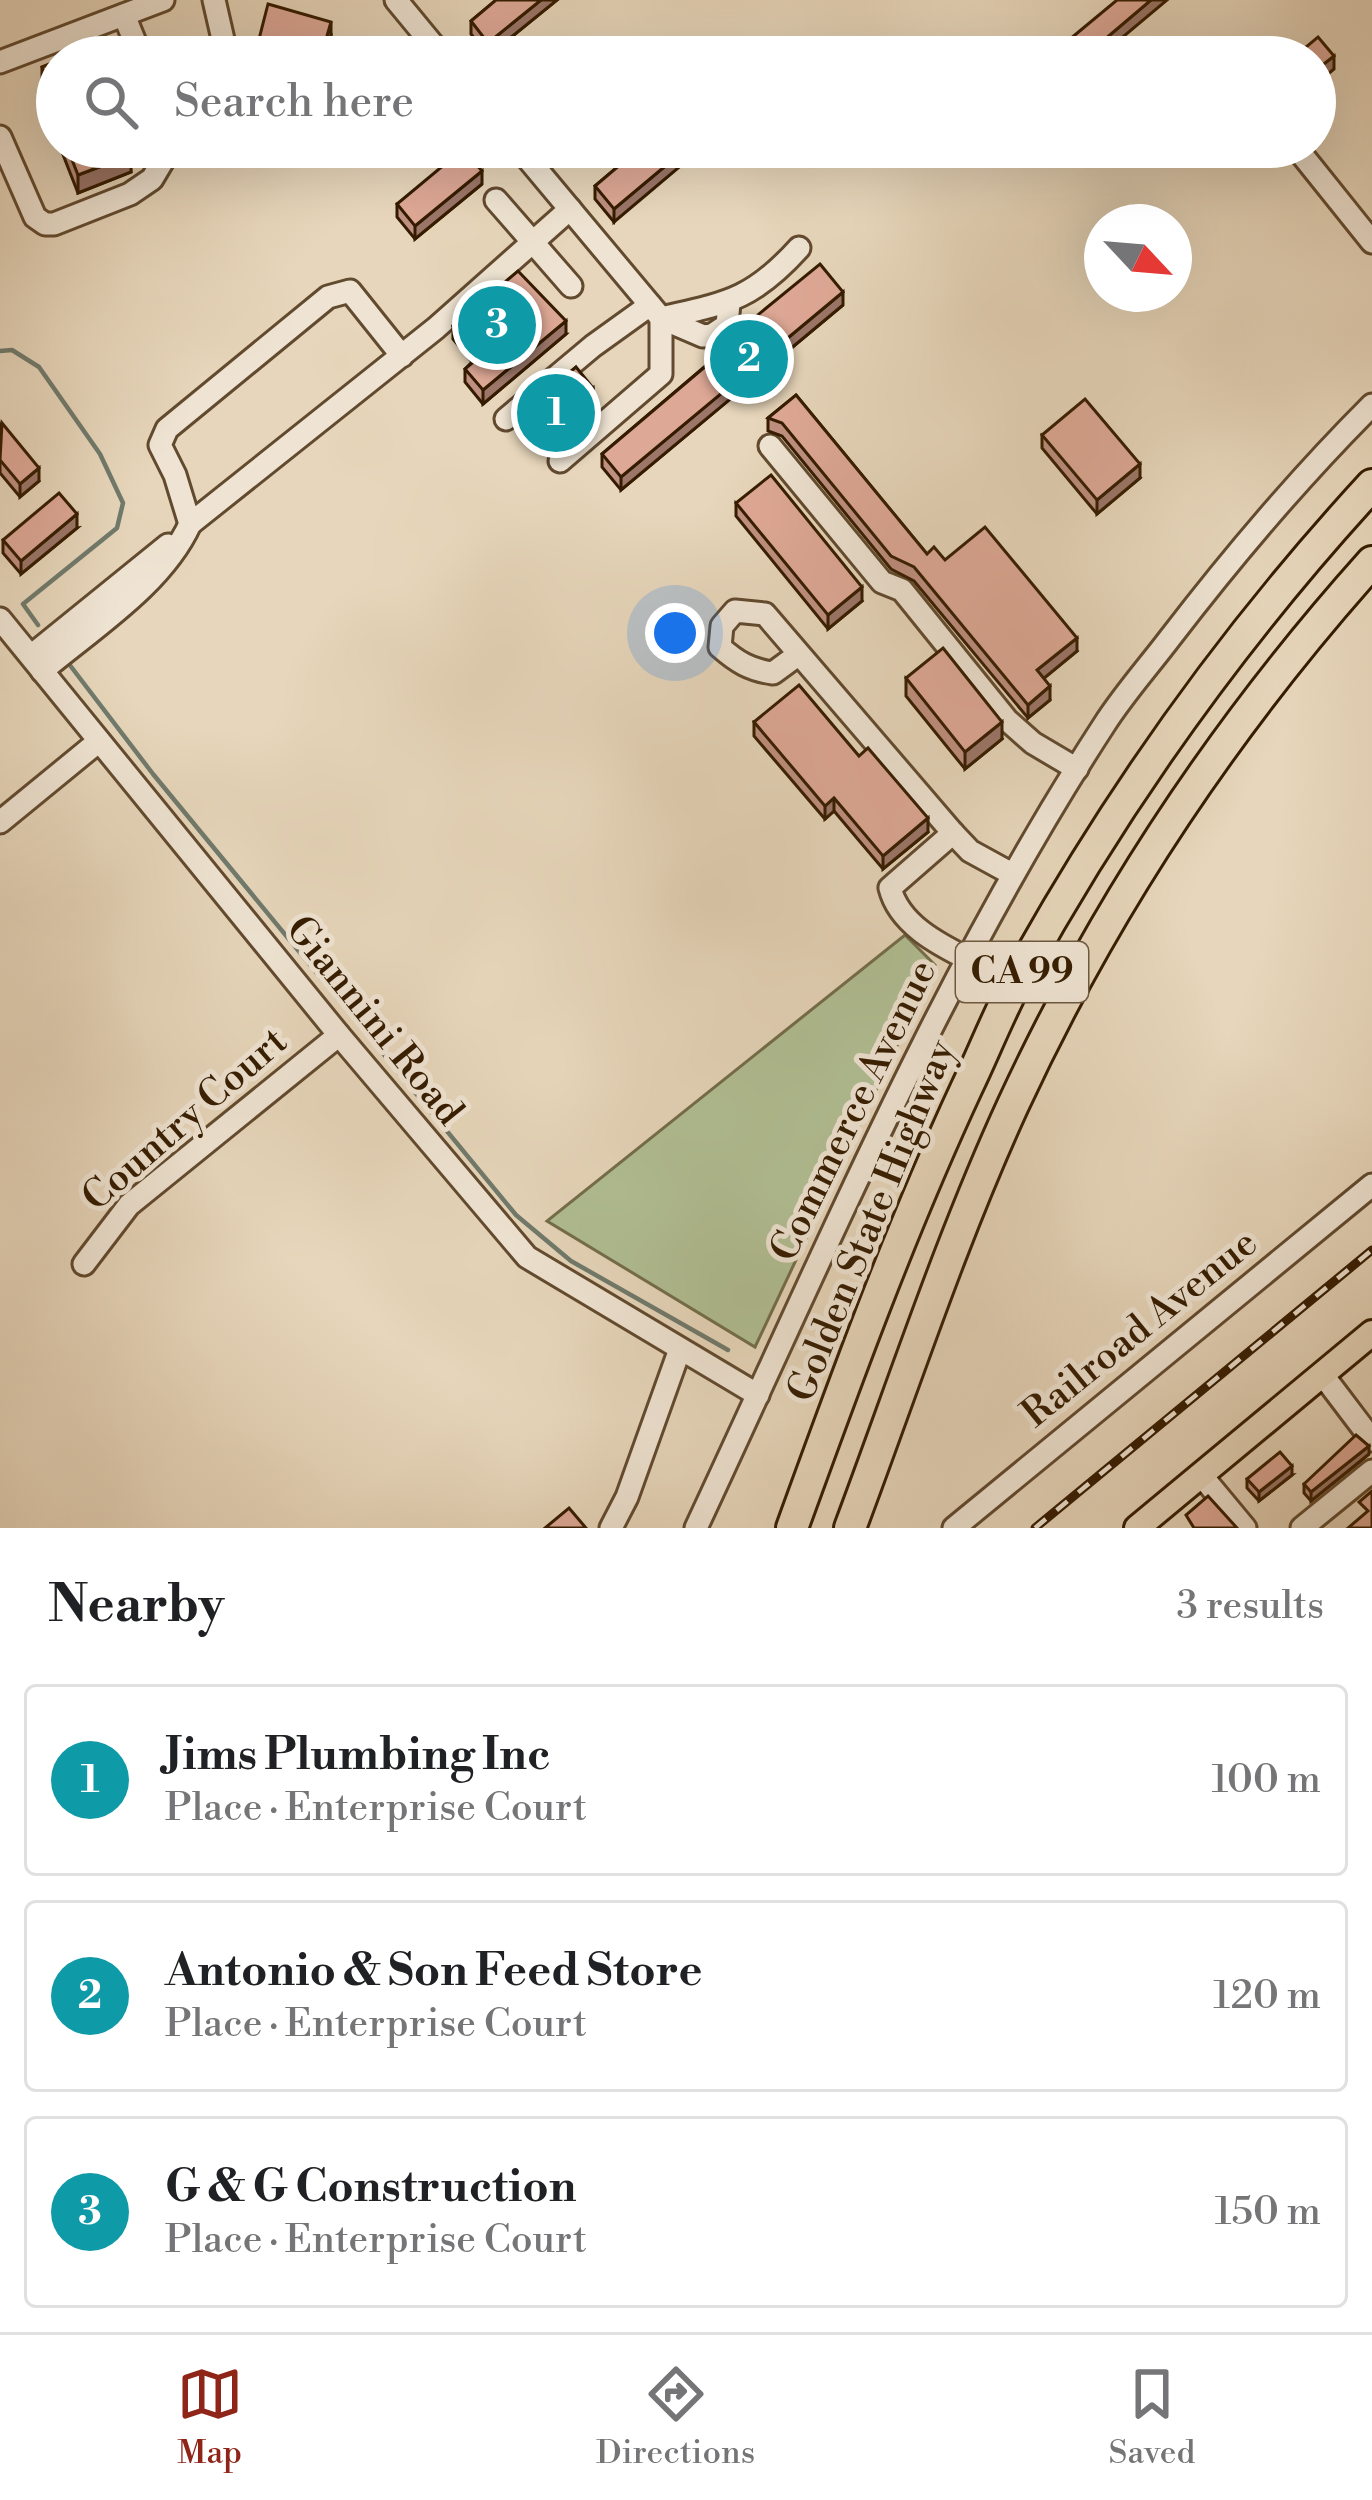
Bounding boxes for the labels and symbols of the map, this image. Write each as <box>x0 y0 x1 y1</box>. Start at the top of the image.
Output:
north arrow <box>1084 204 1192 312</box>
pin: 3 <box>458 280 536 370</box>
pin: 2 <box>710 314 788 404</box>
pin: 1 <box>517 368 595 458</box>
your location <box>645 603 705 663</box>
street label: Giannini Road <box>275 906 473 1136</box>
road number: CA 99 <box>956 942 1088 1002</box>
street label: Commerce Avenue <box>760 952 948 1270</box>
street label: Country Court <box>72 1017 298 1222</box>
street label: Golden State Highway <box>777 1032 967 1409</box>
street label: Railroad Avenue <box>1012 1219 1268 1439</box>

